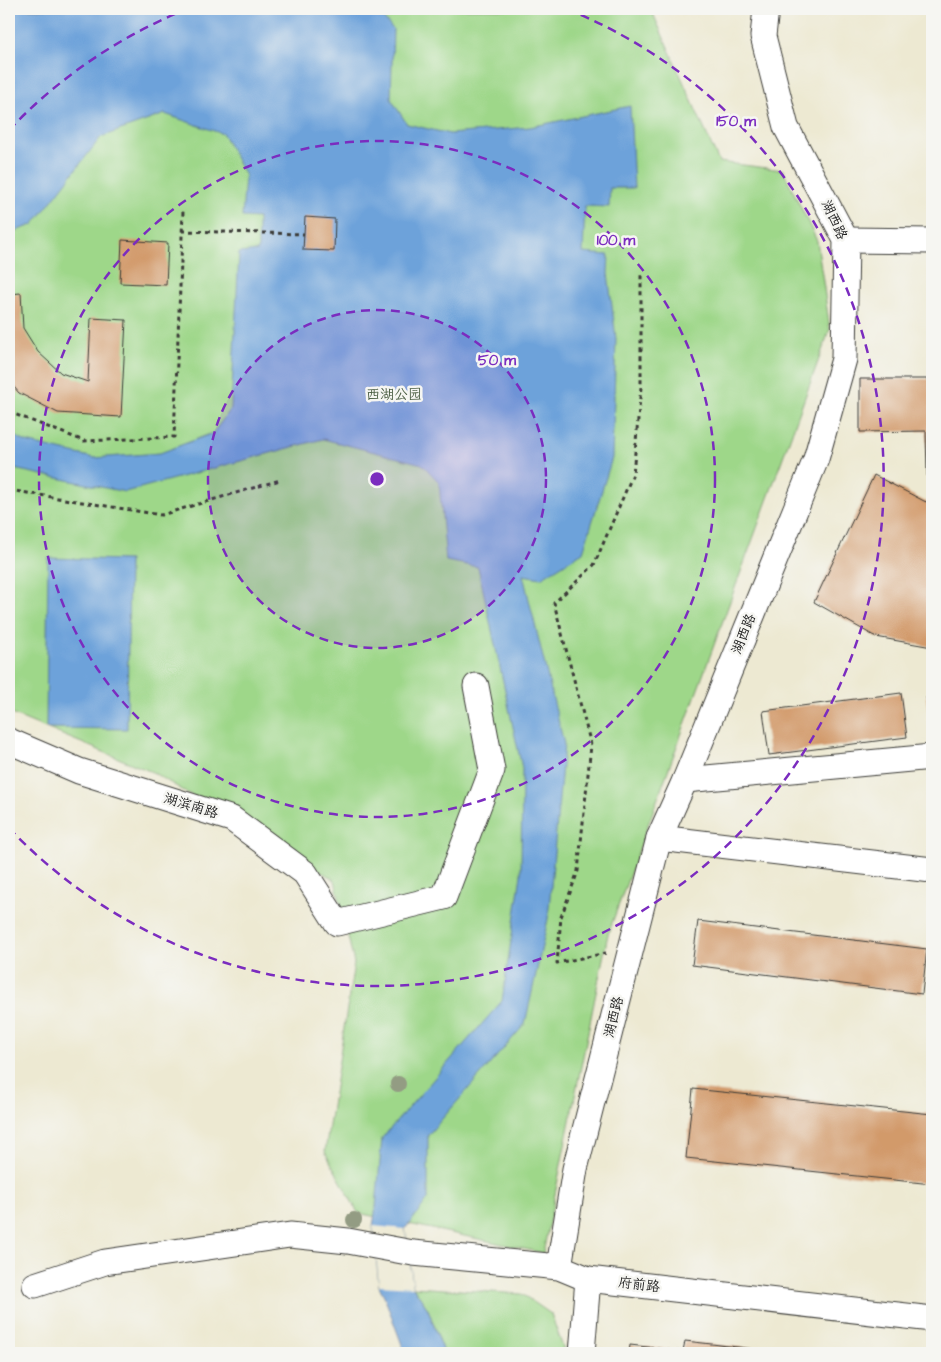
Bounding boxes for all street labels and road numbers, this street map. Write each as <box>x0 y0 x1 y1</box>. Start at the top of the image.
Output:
street label: 湖西路 <box>816 197 852 243</box>
street label: 湖西路 <box>727 611 761 657</box>
street label: 湖滨南路 <box>161 788 221 824</box>
street label: 湖西路 <box>599 994 629 1040</box>
street label: 府前路 <box>617 1273 661 1297</box>

